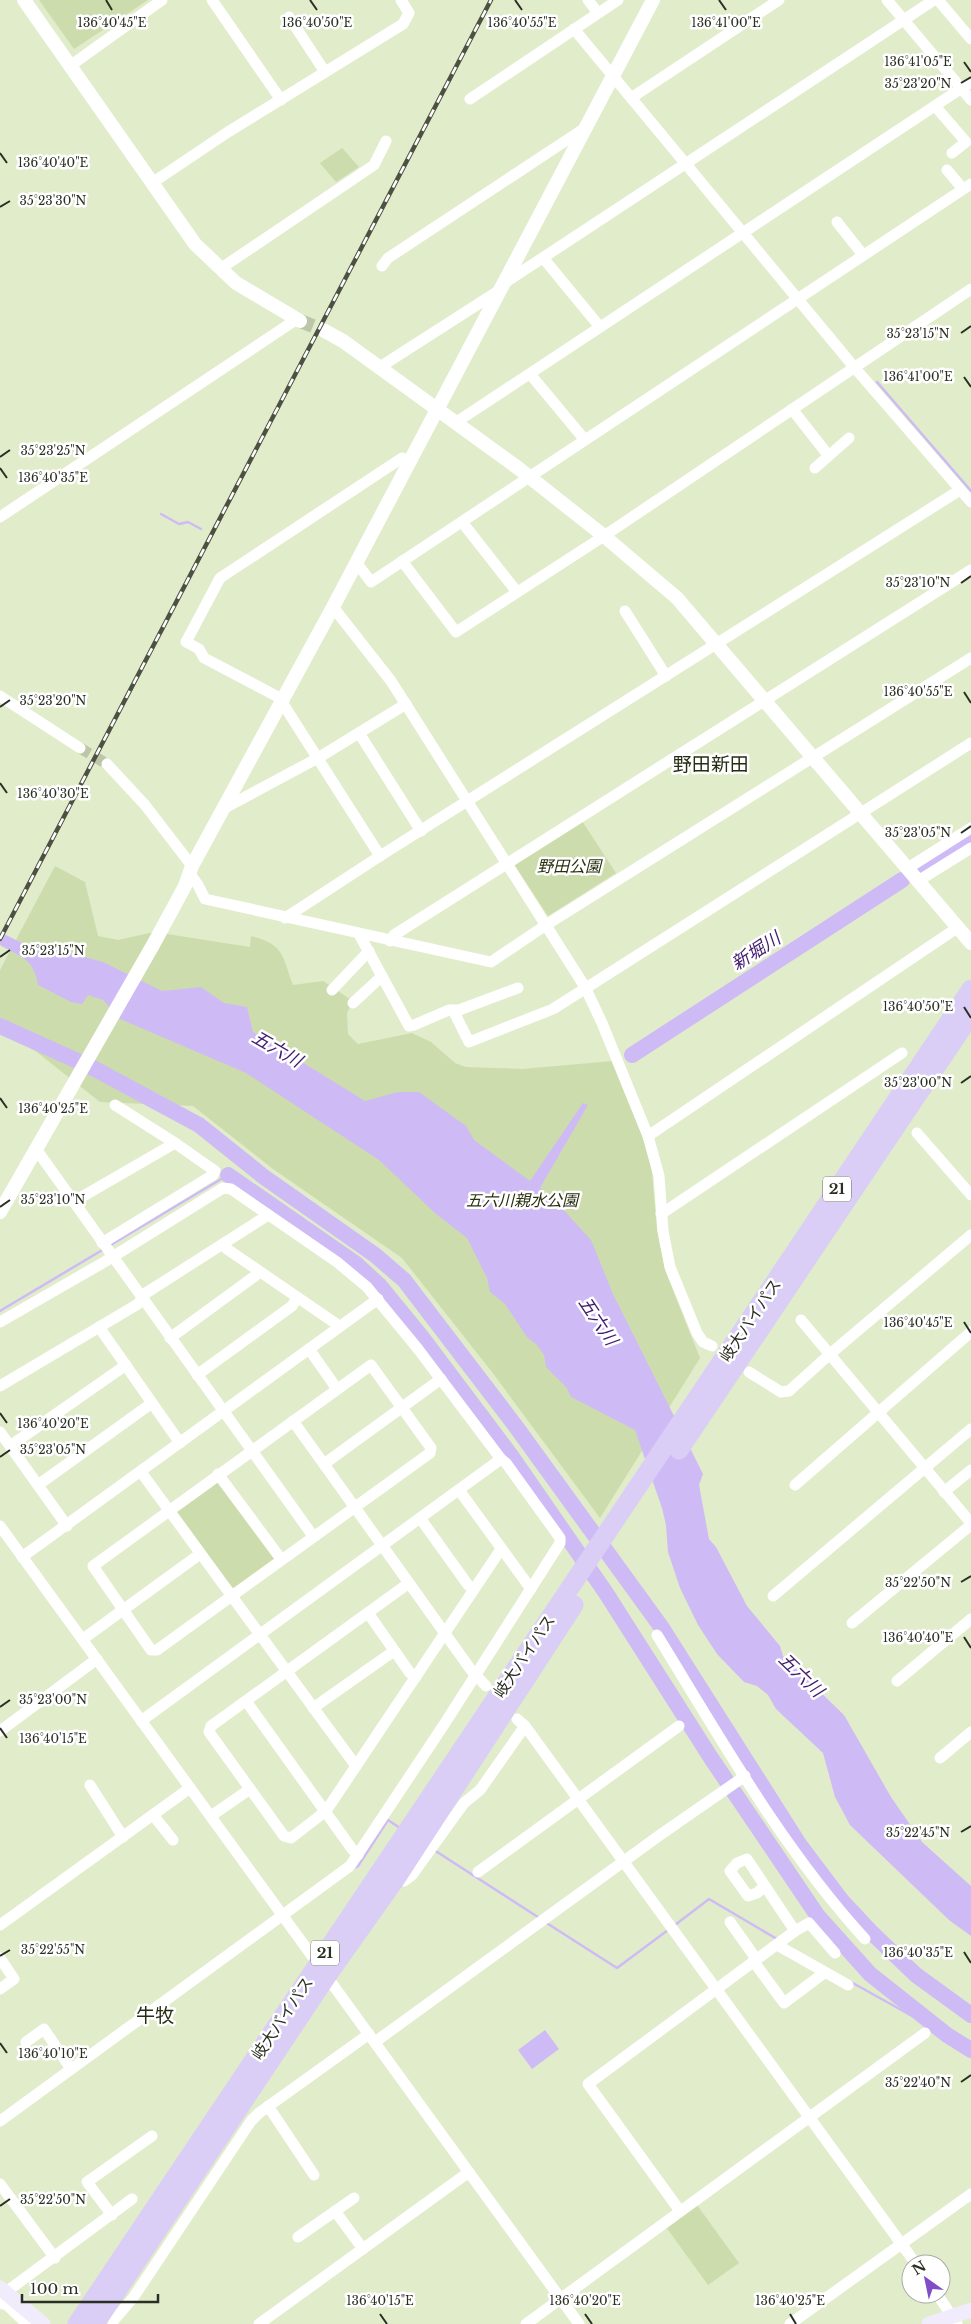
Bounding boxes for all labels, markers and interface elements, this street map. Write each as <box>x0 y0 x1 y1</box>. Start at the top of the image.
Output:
text: 136°40'45"E <box>78 15 147 30</box>
text: 136°40'50"E <box>282 15 353 30</box>
text: 136°40'55"E <box>488 15 557 30</box>
text: 136°41'00"E <box>691 15 761 30</box>
text: 136°41'05"E <box>884 54 952 69</box>
text: 35°23'20"N <box>885 76 952 91</box>
text: 136°40'40"E <box>18 155 89 170</box>
text: 35°23'30"N <box>20 193 87 208</box>
text: 35°23'15"N <box>886 326 950 341</box>
text: 136°41'00"E <box>883 369 953 384</box>
text: 35°23'25"N <box>20 443 86 458</box>
text: 136°40'35"E <box>18 470 88 485</box>
text: 35°23'10"N <box>886 575 951 590</box>
text: 136°40'55"E <box>884 684 953 699</box>
text: 35°23'20"N <box>20 693 87 708</box>
district label: 野田新田 <box>673 753 749 776</box>
text: 136°40'30"E <box>17 786 89 801</box>
text: 35°23'05"N <box>885 825 951 840</box>
park label: 野田公園 <box>537 856 603 876</box>
water label: 新堀川 <box>727 926 786 975</box>
text: 35°23'15"N <box>21 943 85 958</box>
text: 136°40'50"E <box>883 999 954 1014</box>
water label: 五六川 <box>248 1026 308 1073</box>
text: 35°23'00"N <box>884 1075 952 1090</box>
text: 136°40'25"E <box>18 1101 88 1116</box>
road number: 21 <box>823 1176 851 1202</box>
park label: 五六川親水公園 <box>466 1190 580 1210</box>
text: 35°23'10"N <box>21 1192 86 1207</box>
street label: 岐大バイパス <box>715 1275 785 1365</box>
water label: 五六川 <box>574 1292 623 1351</box>
text: 136°40'45"E <box>884 1315 953 1330</box>
text: 136°40'20"E <box>17 1416 89 1431</box>
text: 35°23'05"N <box>20 1442 86 1457</box>
text: 35°22'50"N <box>885 1575 951 1590</box>
street label: 岐大バイパス <box>489 1611 559 1701</box>
text: 136°40'40"E <box>883 1630 954 1645</box>
water label: 五六川 <box>774 1648 830 1703</box>
text: 35°23'00"N <box>19 1692 87 1707</box>
text: 136°40'15"E <box>19 1731 87 1746</box>
text: 35°22'45"N <box>886 1825 950 1840</box>
road number: 21 <box>311 1940 339 1966</box>
text: 35°22'55"N <box>21 1942 85 1957</box>
text: 136°40'35"E <box>883 1945 953 1960</box>
street label: 岐大バイパス <box>247 1973 317 2063</box>
district label: 牛牧 <box>136 2004 174 2027</box>
text: 136°40'10"E <box>18 2046 88 2061</box>
text: 35°22'40"N <box>885 2075 951 2090</box>
text: 35°22'50"N <box>20 2192 86 2207</box>
north arrow <box>901 2254 951 2304</box>
text: N <box>908 2257 929 2279</box>
scale bar <box>22 2272 159 2304</box>
text: 100 m <box>30 2279 79 2298</box>
text: 136°40'15"E <box>346 2293 414 2308</box>
text: 136°40'20"E <box>549 2293 621 2308</box>
text: 136°40'25"E <box>755 2293 825 2308</box>

